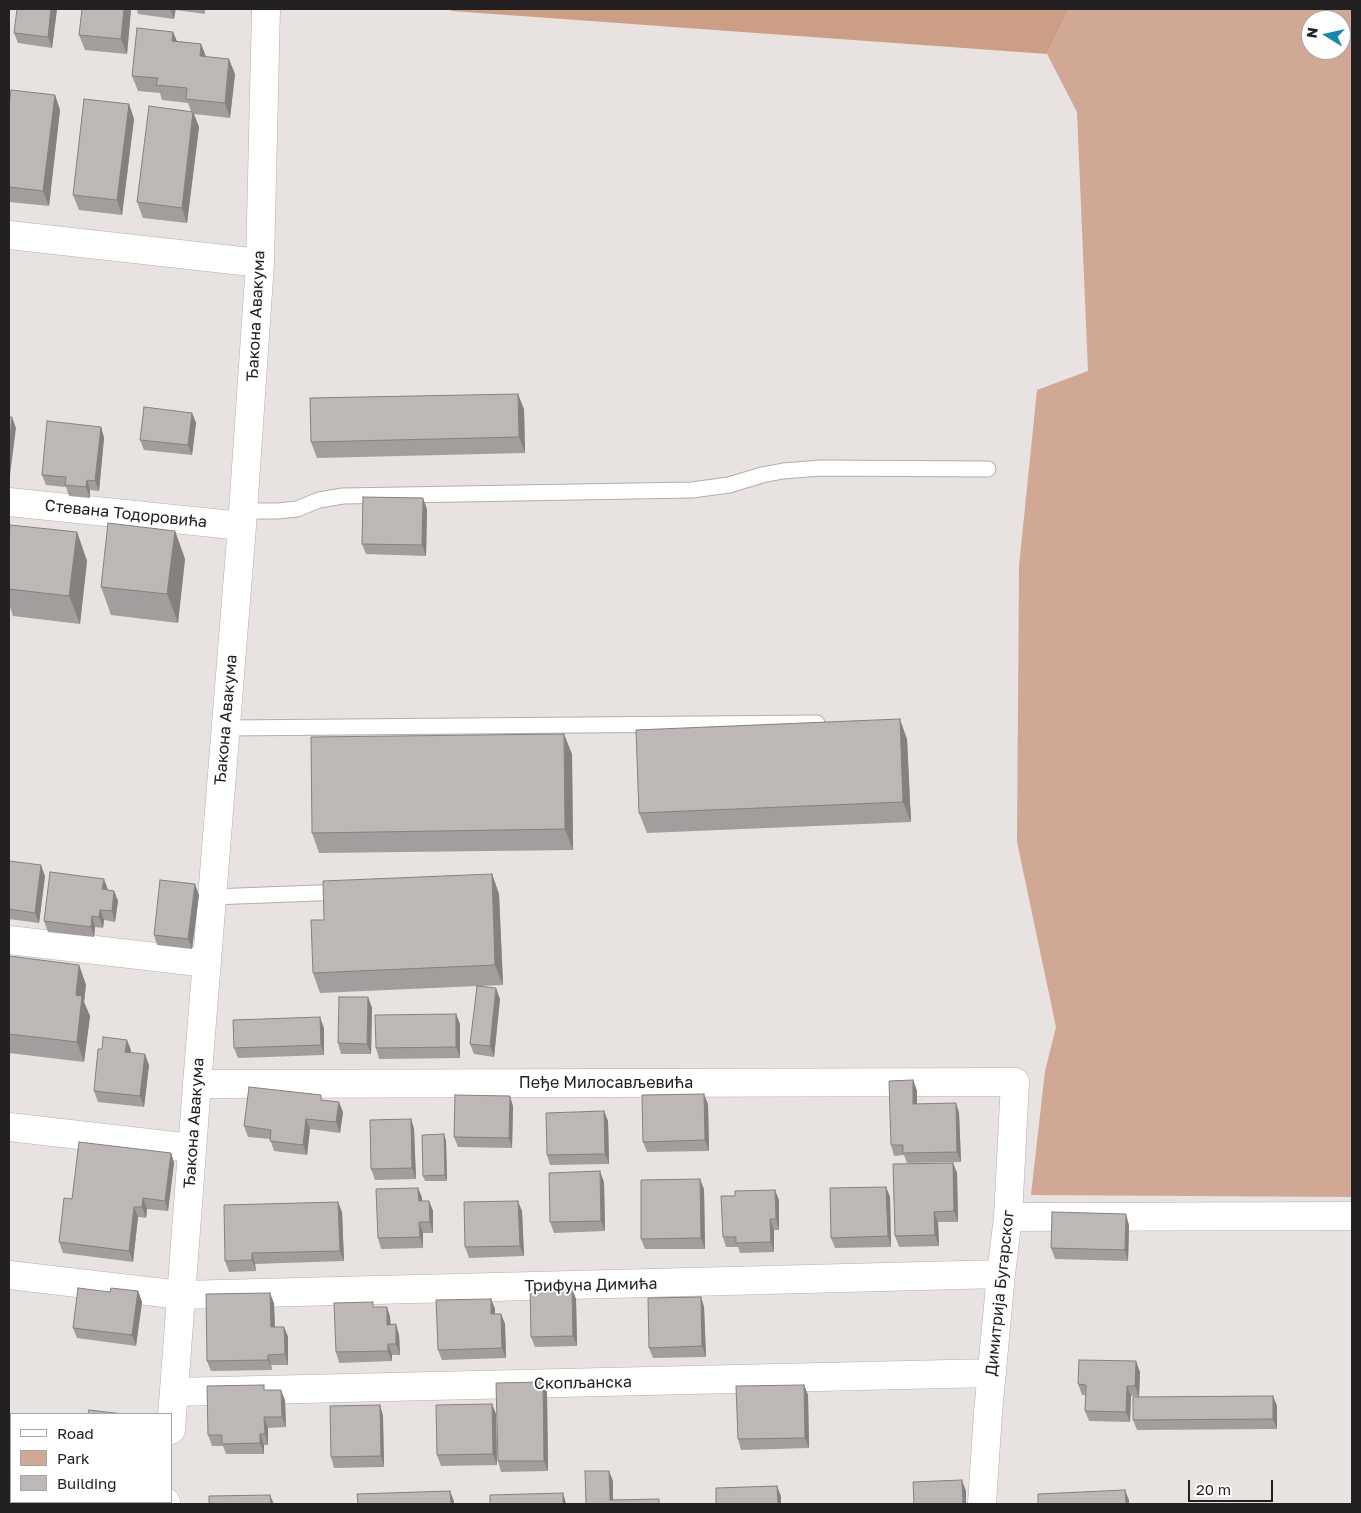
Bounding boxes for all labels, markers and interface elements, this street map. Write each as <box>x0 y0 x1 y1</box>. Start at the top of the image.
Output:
north arrow <box>1301 10 1351 60</box>
text: N <box>1302 26 1321 39</box>
street label: Ђакона Авакума <box>243 250 269 382</box>
street label: Стевана Тодоровића <box>44 496 208 532</box>
street label: Ђакона Авакума <box>211 654 241 786</box>
street label: Ђакона Авакума <box>180 1057 208 1189</box>
street label: Пеђе Милосављевића <box>519 1073 693 1093</box>
street label: Димитрија Бугарског <box>982 1209 1018 1377</box>
street label: Трифуна Димића <box>524 1274 658 1296</box>
street label: Скопљанска <box>534 1373 632 1393</box>
legend <box>10 1413 172 1503</box>
text: Road <box>57 1424 94 1442</box>
text: Park <box>57 1449 89 1467</box>
scale bar <box>1191 1470 1276 1502</box>
text: Building <box>57 1474 117 1492</box>
text: 20 m <box>1196 1480 1231 1498</box>

